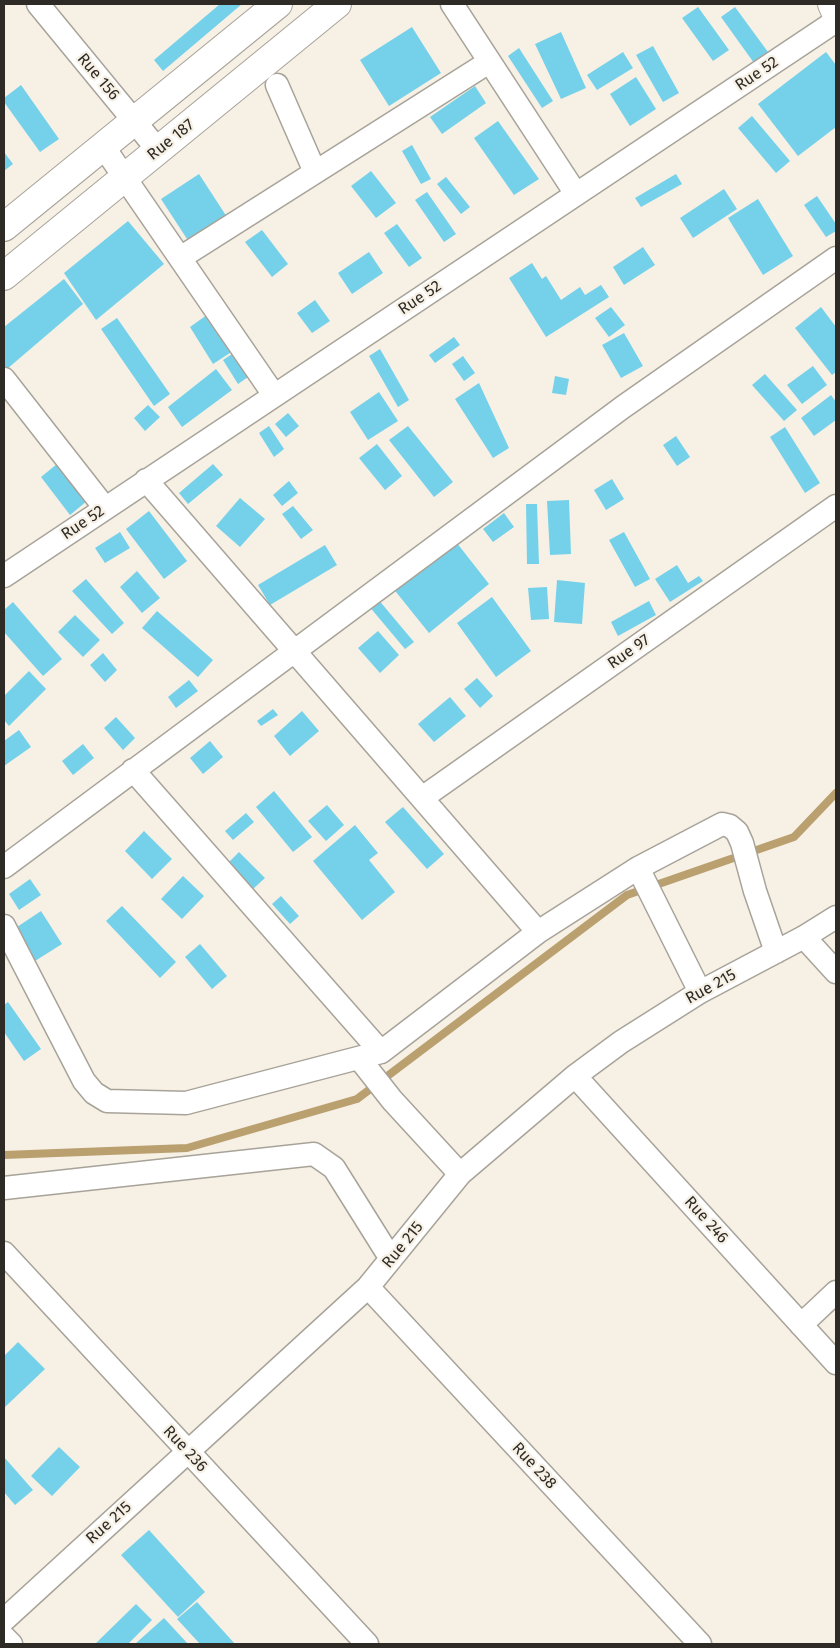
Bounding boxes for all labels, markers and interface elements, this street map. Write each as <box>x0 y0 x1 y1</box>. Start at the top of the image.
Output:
street label: Rue 156 <box>73 50 123 104</box>
street label: Rue 52 <box>732 53 782 95</box>
street label: Rue 187 <box>144 115 198 165</box>
street label: Rue 52 <box>395 277 445 319</box>
street label: Rue 52 <box>58 502 108 544</box>
street label: Rue 97 <box>604 631 654 673</box>
street label: Rue 215 <box>683 965 739 1009</box>
street label: Rue 246 <box>680 1193 732 1247</box>
street label: Rue 215 <box>378 1218 428 1272</box>
street label: Rue 236 <box>159 1422 211 1476</box>
street label: Rue 238 <box>508 1439 560 1493</box>
street label: Rue 215 <box>82 1498 136 1548</box>

